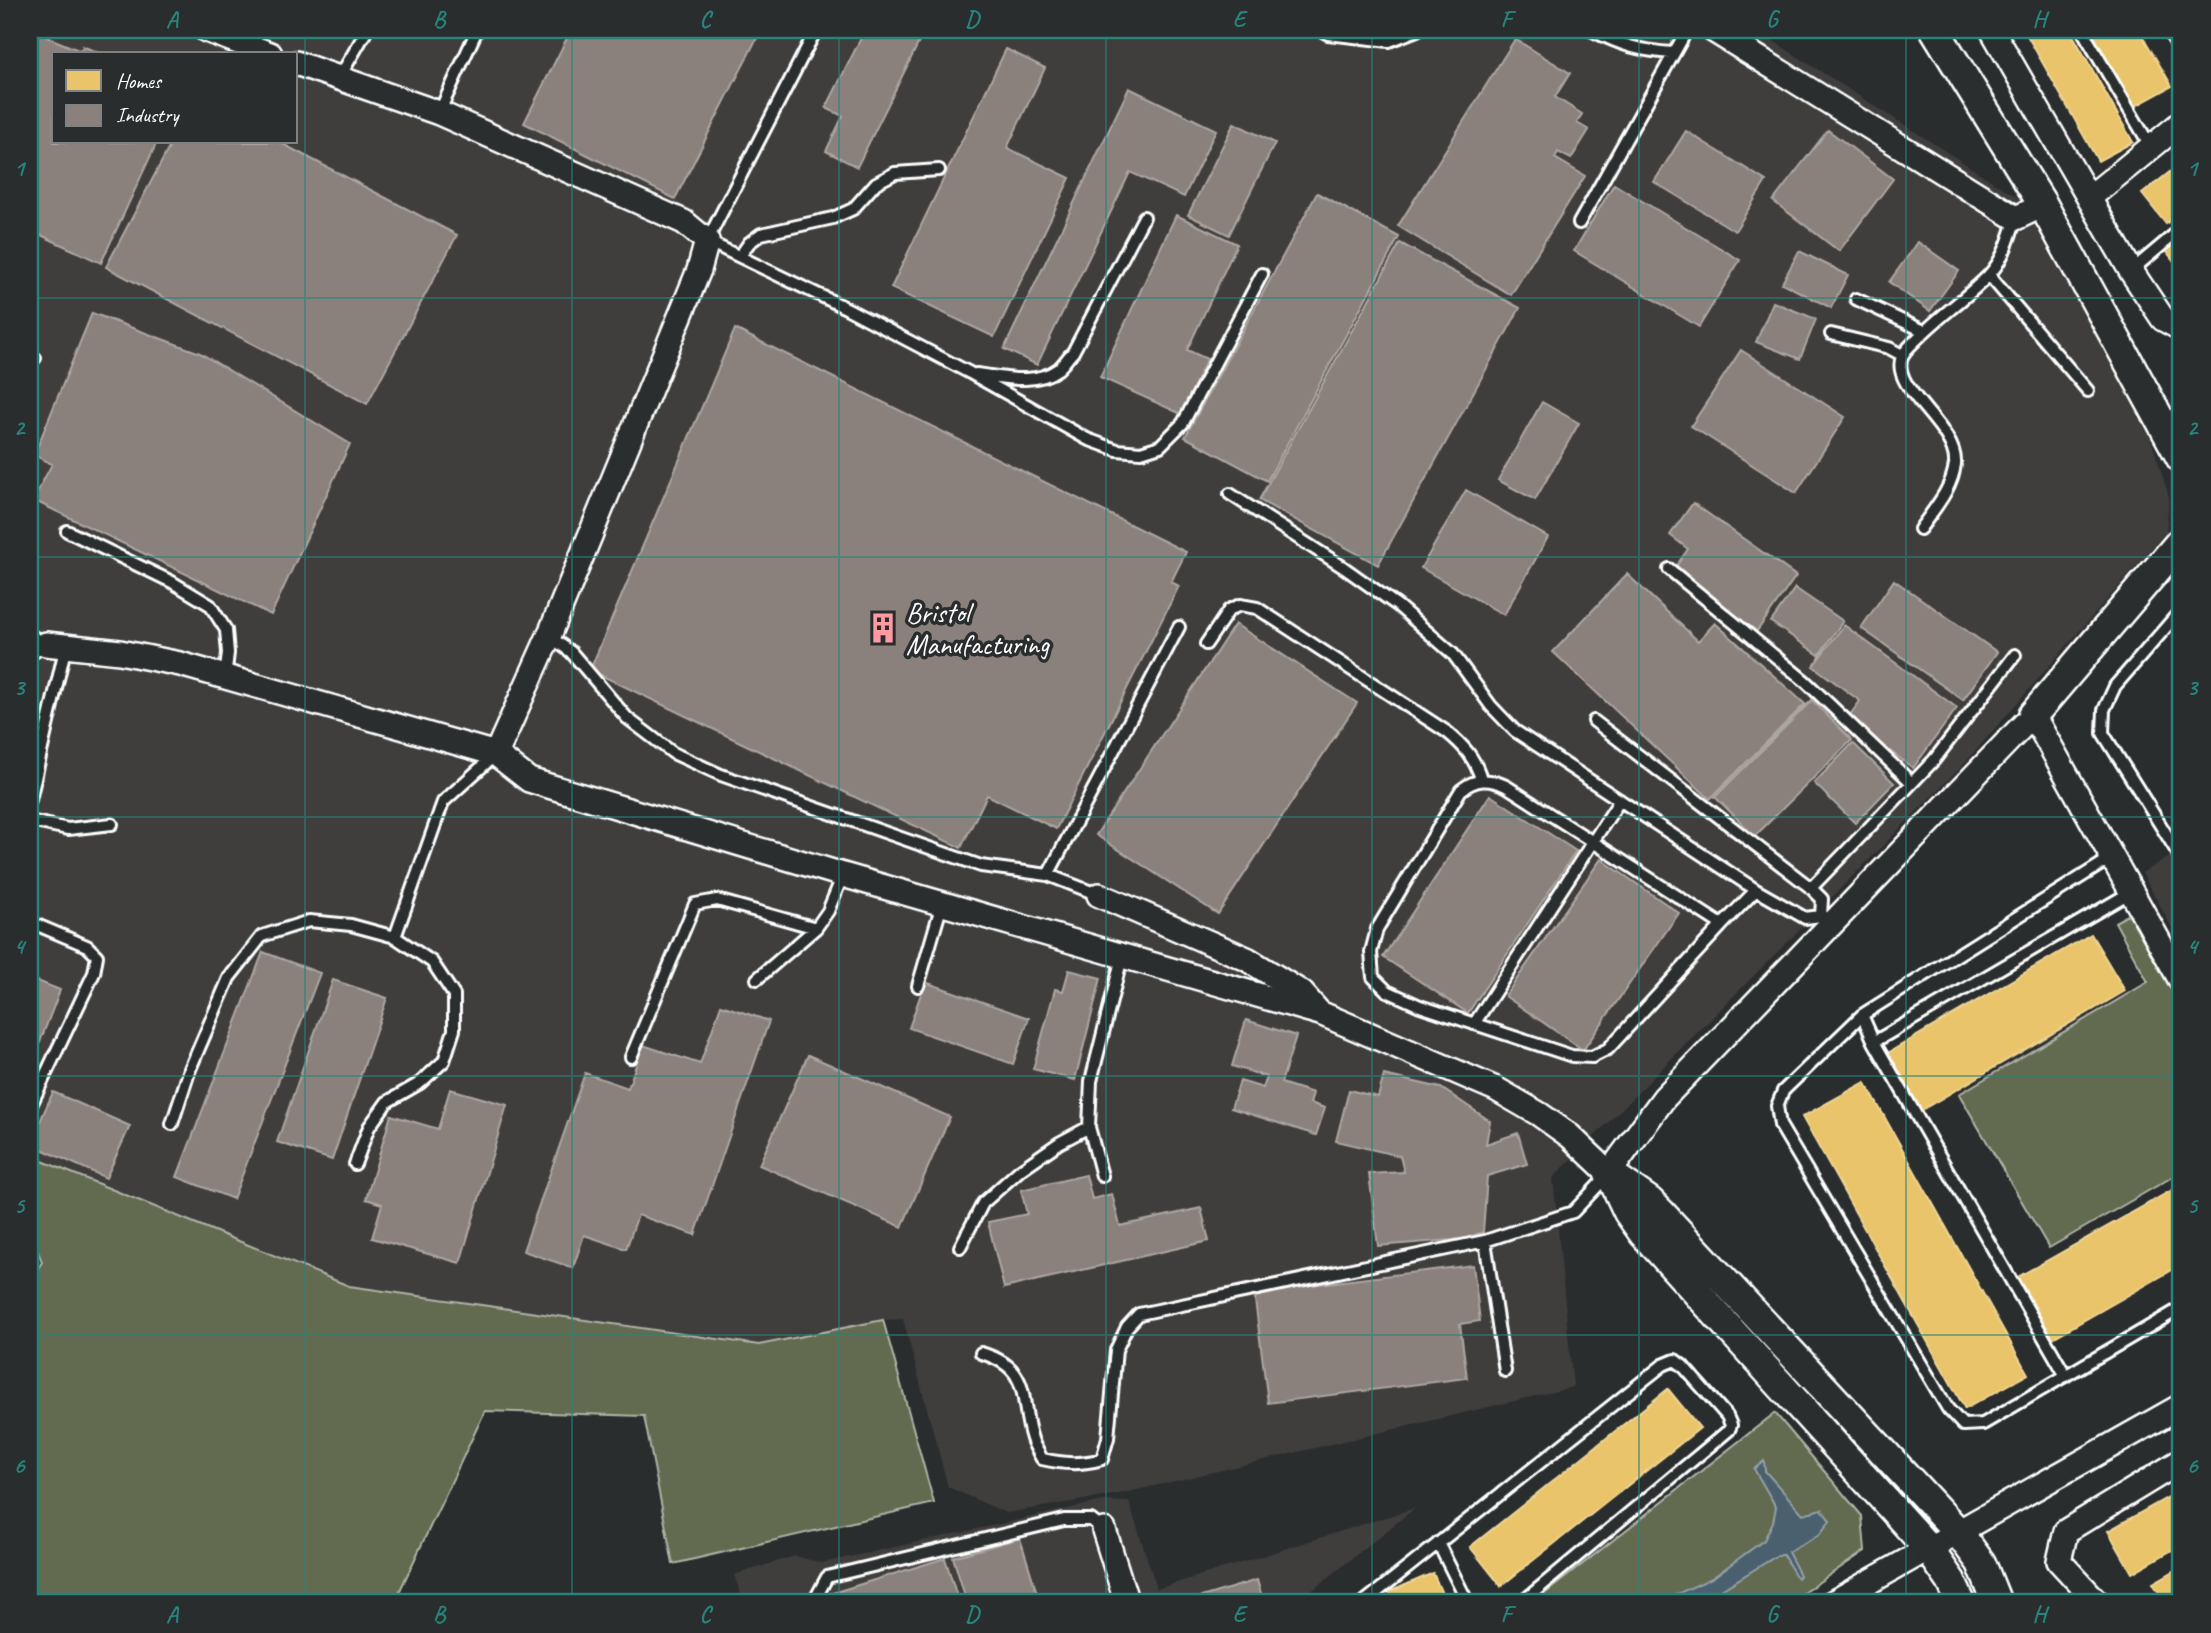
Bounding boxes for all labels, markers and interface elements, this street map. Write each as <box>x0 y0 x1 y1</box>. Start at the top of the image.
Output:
text: A <box>166 5 180 34</box>
text: B <box>433 5 447 34</box>
text: C <box>700 5 714 34</box>
text: D <box>965 5 981 34</box>
text: E <box>1233 5 1249 34</box>
text: F <box>1501 5 1517 34</box>
text: G <box>1766 5 1781 34</box>
text: H <box>2032 5 2050 34</box>
legend <box>52 52 298 144</box>
text: Homes <box>116 68 163 94</box>
text: Industry <box>116 102 180 128</box>
text: 1 <box>14 154 27 183</box>
text: 1 <box>2187 154 2200 183</box>
text: 2 <box>14 413 27 442</box>
text: 2 <box>2187 413 2200 442</box>
place label: Bristol Manufacturing <box>906 595 1050 662</box>
building icon: Bristol Manufacturing <box>866 611 900 645</box>
text: 3 <box>14 673 27 702</box>
text: 3 <box>2187 673 2200 702</box>
text: 4 <box>14 932 27 961</box>
text: 4 <box>2187 932 2200 961</box>
text: 5 <box>14 1191 26 1220</box>
text: 5 <box>2187 1191 2199 1220</box>
text: 6 <box>14 1451 27 1480</box>
text: 6 <box>2187 1451 2200 1480</box>
text: A <box>166 1600 180 1629</box>
text: B <box>433 1600 447 1629</box>
text: C <box>700 1600 714 1629</box>
text: D <box>965 1600 981 1629</box>
text: E <box>1233 1600 1249 1629</box>
text: F <box>1501 1600 1517 1629</box>
text: G <box>1766 1600 1781 1629</box>
text: H <box>2032 1600 2050 1629</box>

